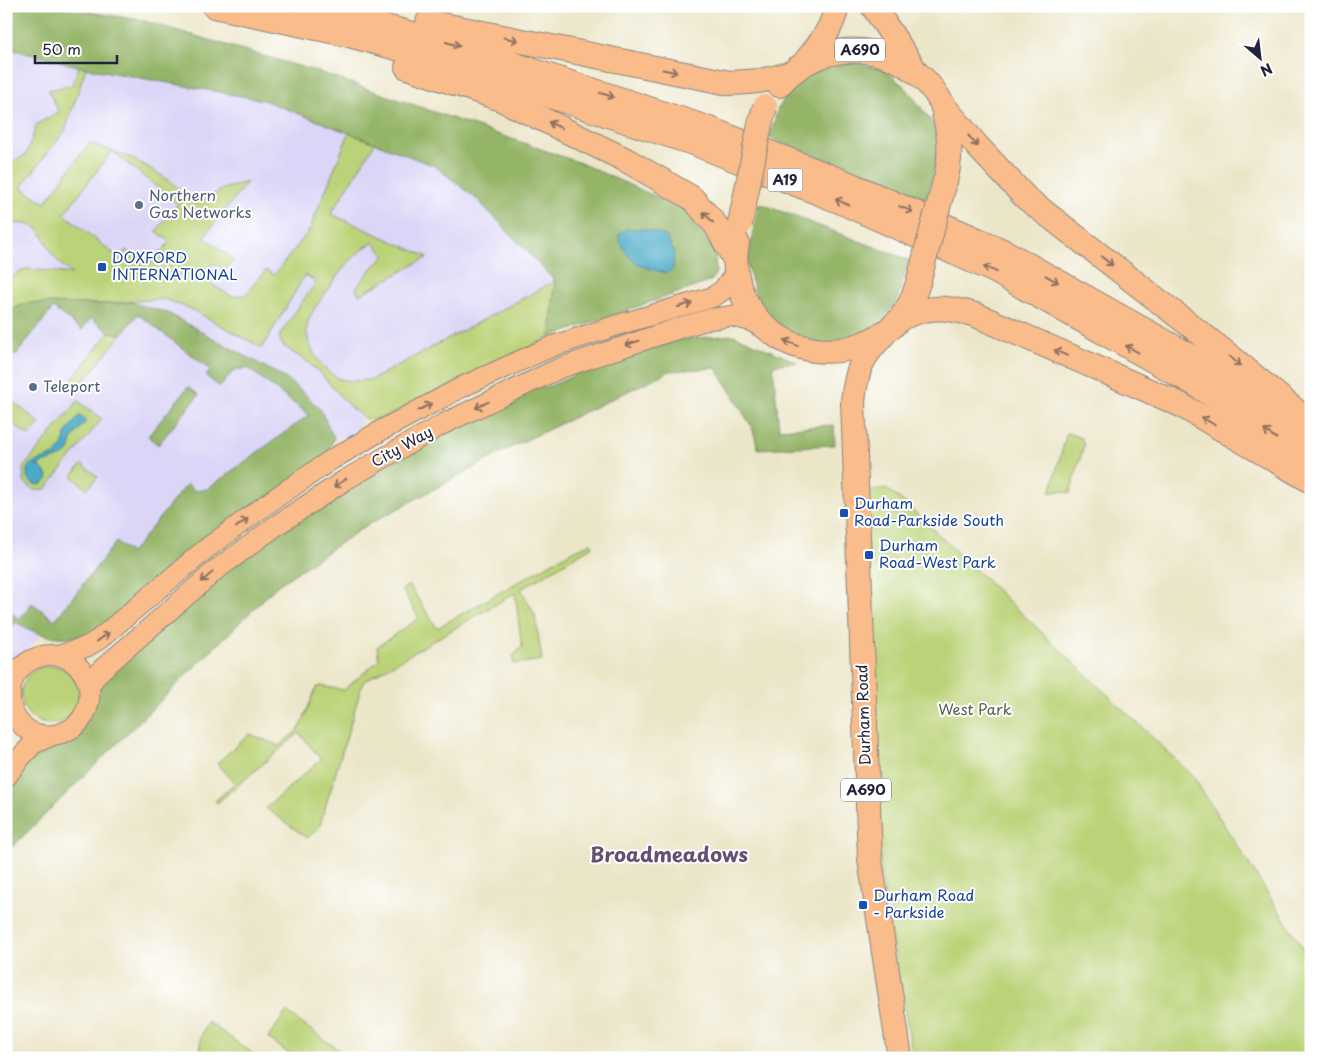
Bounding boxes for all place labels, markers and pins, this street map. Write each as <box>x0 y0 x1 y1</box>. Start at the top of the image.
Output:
place label: Northern Gas Networks <box>149 183 251 223</box>
marker: Northern Gas Networks <box>133 199 145 211</box>
place label: DOXFORD INTERNATIONAL <box>112 245 238 285</box>
marker: DOXFORD INTERNATIONAL <box>96 261 108 273</box>
place label: Teleport <box>43 374 100 397</box>
marker: Teleport <box>27 381 39 393</box>
place label: Durham Road-Parkside South <box>854 491 1004 531</box>
marker: Durham Road-Parkside South <box>838 507 850 519</box>
place label: Durham Road-West Park <box>879 533 996 573</box>
marker: Durham Road-West Park <box>863 549 875 561</box>
place label: Durham Road - Parkside <box>873 883 974 923</box>
marker: Durham Road - Parkside <box>857 899 869 911</box>

